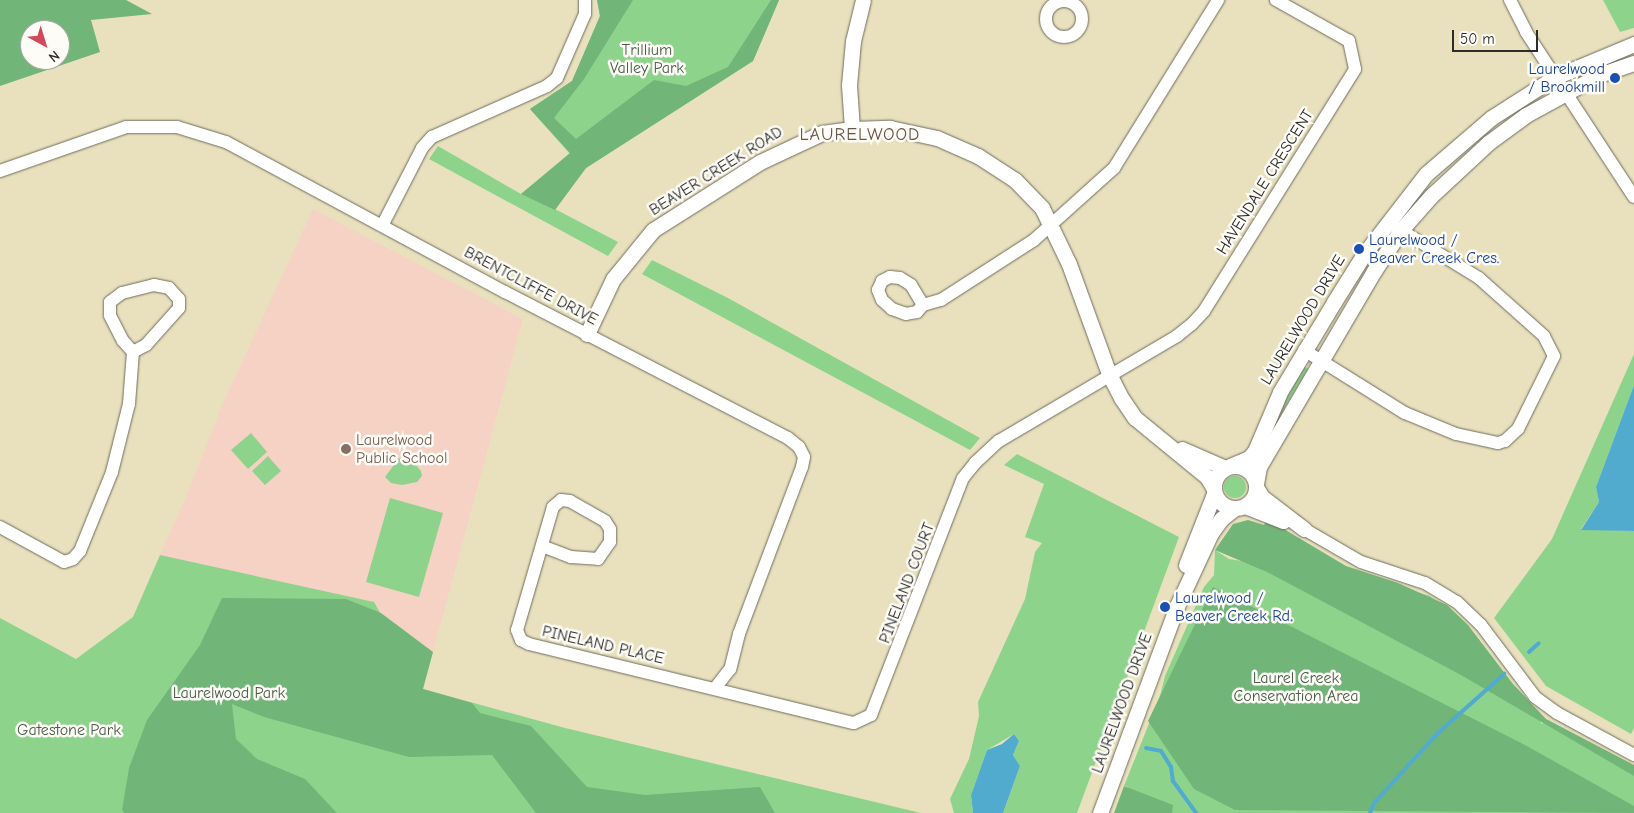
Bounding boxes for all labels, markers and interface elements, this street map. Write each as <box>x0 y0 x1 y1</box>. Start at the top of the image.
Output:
north arrow <box>20 20 70 70</box>
scale bar <box>1454 20 1540 52</box>
text: 50 m <box>1460 30 1495 48</box>
park label: Trillium Valley Park <box>610 40 684 78</box>
text: N <box>45 47 63 66</box>
place label: Laurelwood / Brookmill <box>1528 59 1605 97</box>
marker: Laurelwood / Brookmill <box>1609 72 1621 84</box>
street label: HAVENDALE CRESCENT <box>1212 106 1318 258</box>
street label: BEAVER CREEK ROAD <box>646 122 786 220</box>
district label: LAURELWOOD <box>798 124 922 146</box>
place label: Laurelwood / Beaver Creek Cres. <box>1369 230 1499 268</box>
street label: BRENTCLIFFE DRIVE <box>461 243 601 329</box>
marker: Laurelwood / Beaver Creek Cres. <box>1353 243 1365 255</box>
street label: LAURELWOOD DRIVE <box>1257 252 1349 388</box>
place label: Laurelwood Public School <box>356 430 447 468</box>
marker: Laurelwood Public School <box>340 443 352 455</box>
street label: PINELAND COURT <box>875 520 939 646</box>
place label: Laurelwood / Beaver Creek Rd. <box>1175 588 1293 626</box>
marker: Laurelwood / Beaver Creek Rd. <box>1159 601 1171 613</box>
street label: PINELAND PLACE <box>540 622 666 668</box>
street label: LAURELWOOD DRIVE <box>1088 630 1156 776</box>
park label: Laurel Creek Conservation Area <box>1233 668 1359 706</box>
park label: Laurelwood Park <box>173 683 285 703</box>
park label: Gatestone Park <box>17 720 121 740</box>

